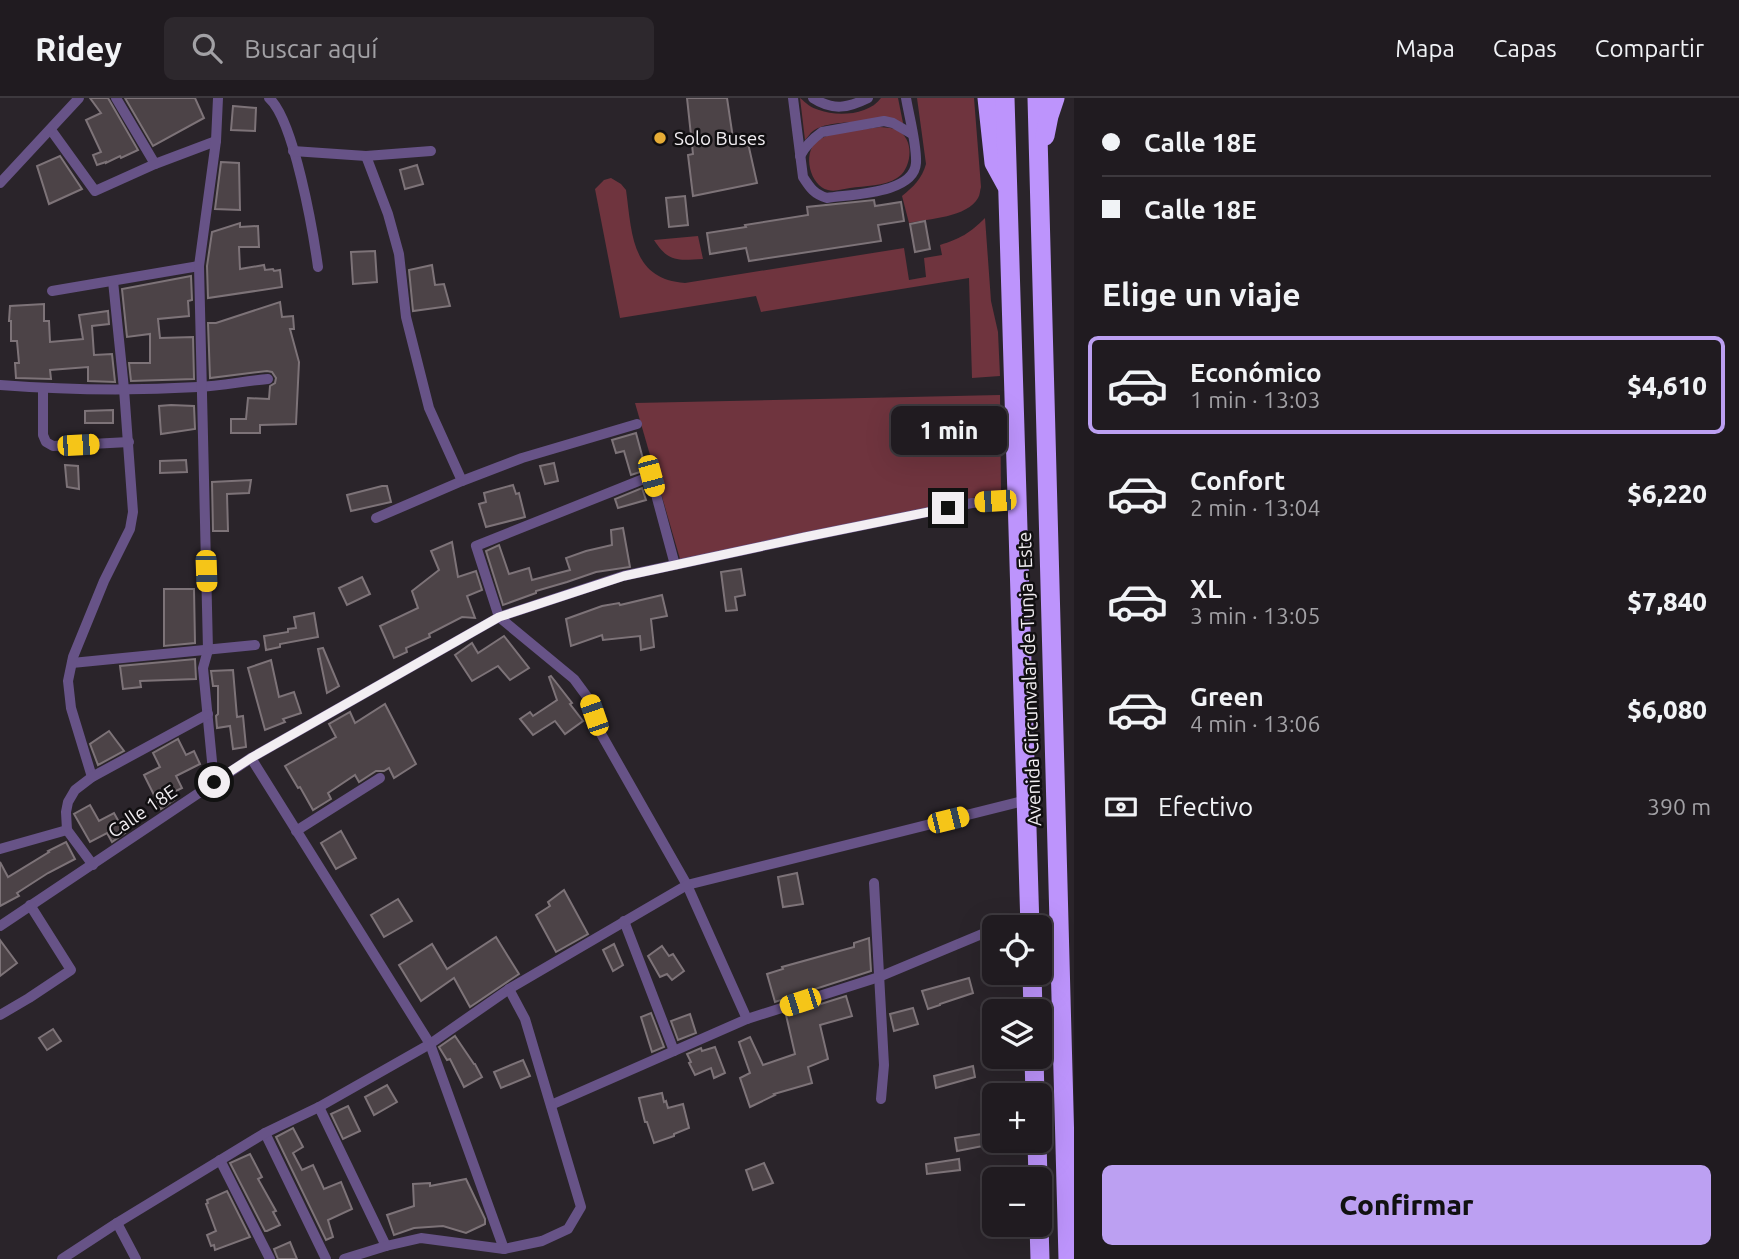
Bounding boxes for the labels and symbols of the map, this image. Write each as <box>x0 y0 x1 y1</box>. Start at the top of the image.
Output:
place label: Solo Buses <box>674 127 765 149</box>
marker: Solo Buses <box>652 130 668 146</box>
callout: 1 min <box>890 406 1006 456</box>
car <box>57 433 100 457</box>
car <box>636 453 667 499</box>
car <box>974 489 1017 513</box>
route end <box>932 492 964 524</box>
street label: Avenida Circunvalar de Tunja - Este <box>1013 531 1045 827</box>
car <box>195 550 218 592</box>
car <box>578 692 611 738</box>
route start <box>198 766 230 798</box>
street label: Calle 18E <box>103 780 181 842</box>
car <box>926 805 971 835</box>
car <box>777 986 824 1018</box>

